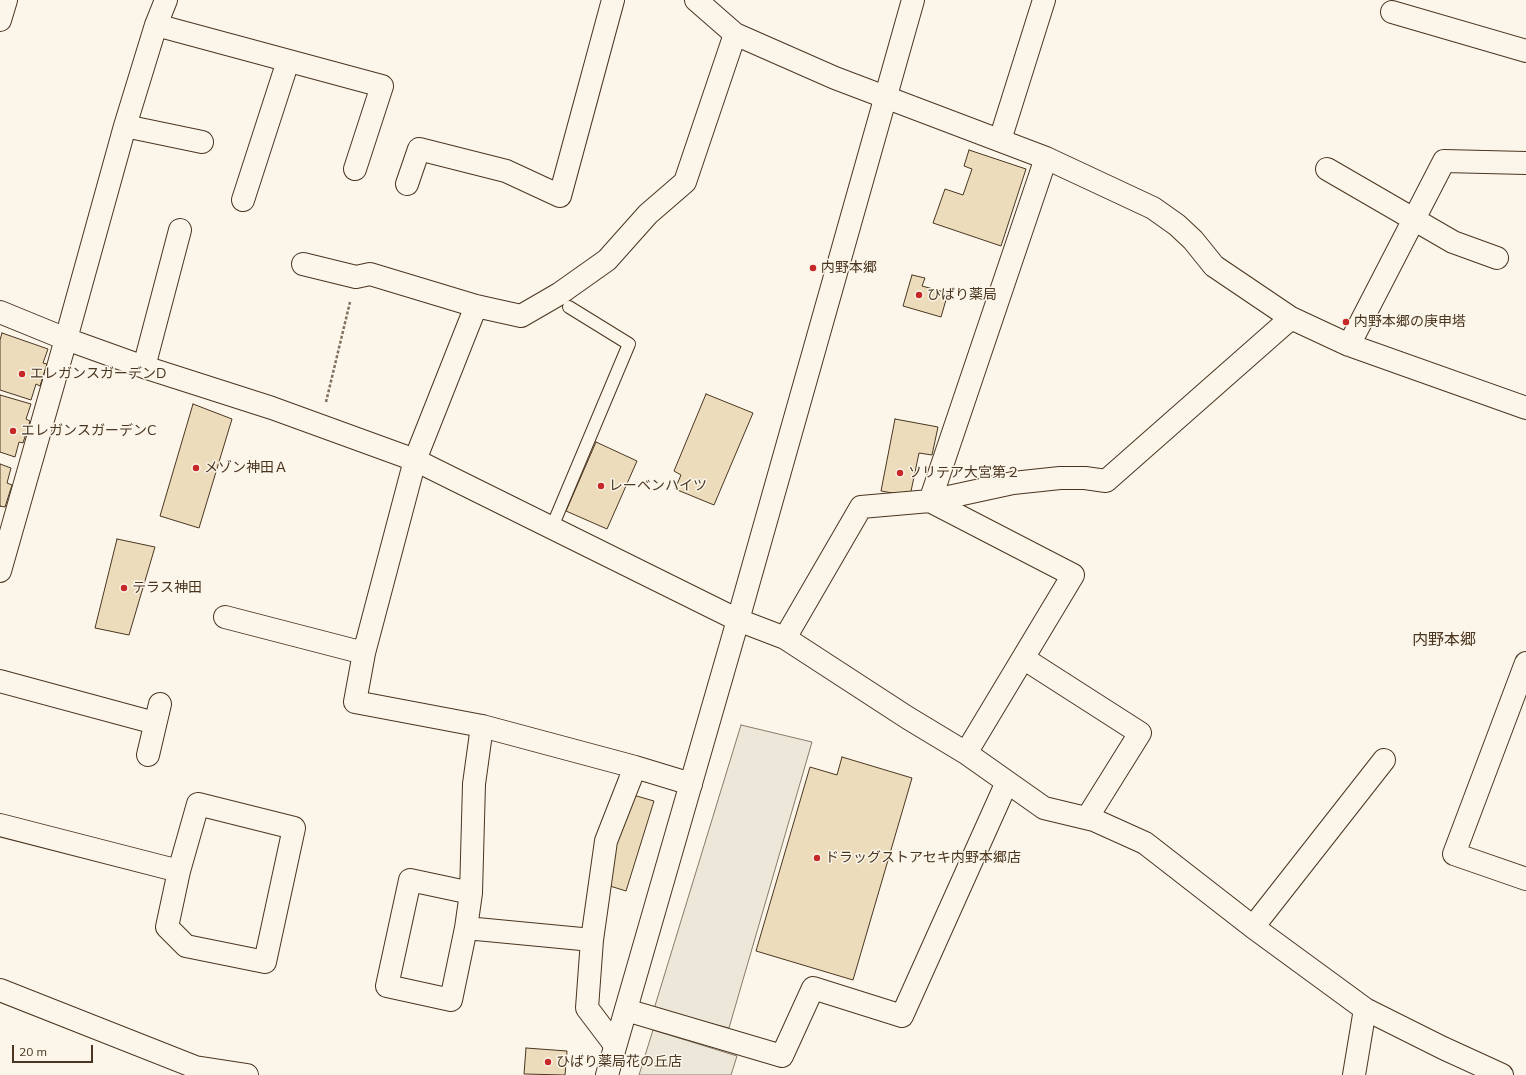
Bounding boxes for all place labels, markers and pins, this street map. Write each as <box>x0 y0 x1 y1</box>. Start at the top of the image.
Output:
place label: 内野本郷 <box>821 260 877 276</box>
marker: 内野本郷 <box>808 263 818 273</box>
place label: ひばり薬局 <box>927 287 997 303</box>
marker: ひばり薬局 <box>914 290 924 300</box>
place label: 内野本郷の庚申塔 <box>1354 314 1466 330</box>
marker: 内野本郷の庚申塔 <box>1341 317 1351 327</box>
place label: エレガンスガーデンD <box>30 366 166 382</box>
marker: エレガンスガーデンD <box>17 369 27 379</box>
place label: エレガンスガーデンC <box>21 423 157 439</box>
marker: エレガンスガーデンC <box>8 426 18 436</box>
place label: メゾン神田Ａ <box>204 460 288 476</box>
marker: メゾン神田Ａ <box>191 463 201 473</box>
place label: ソリテア大宮第２ <box>908 465 1020 481</box>
marker: ソリテア大宮第２ <box>895 468 905 478</box>
place label: レーベンハイツ <box>609 478 707 494</box>
marker: レーベンハイツ <box>596 481 606 491</box>
place label: テラス神田 <box>132 580 202 596</box>
marker: テラス神田 <box>119 583 129 593</box>
place label: ドラッグストアセキ内野本郷店 <box>825 850 1021 866</box>
marker: ドラッグストアセキ内野本郷店 <box>812 853 822 863</box>
place label: ひばり薬局花の丘店 <box>556 1054 682 1070</box>
marker: ひばり薬局花の丘店 <box>543 1057 553 1067</box>

